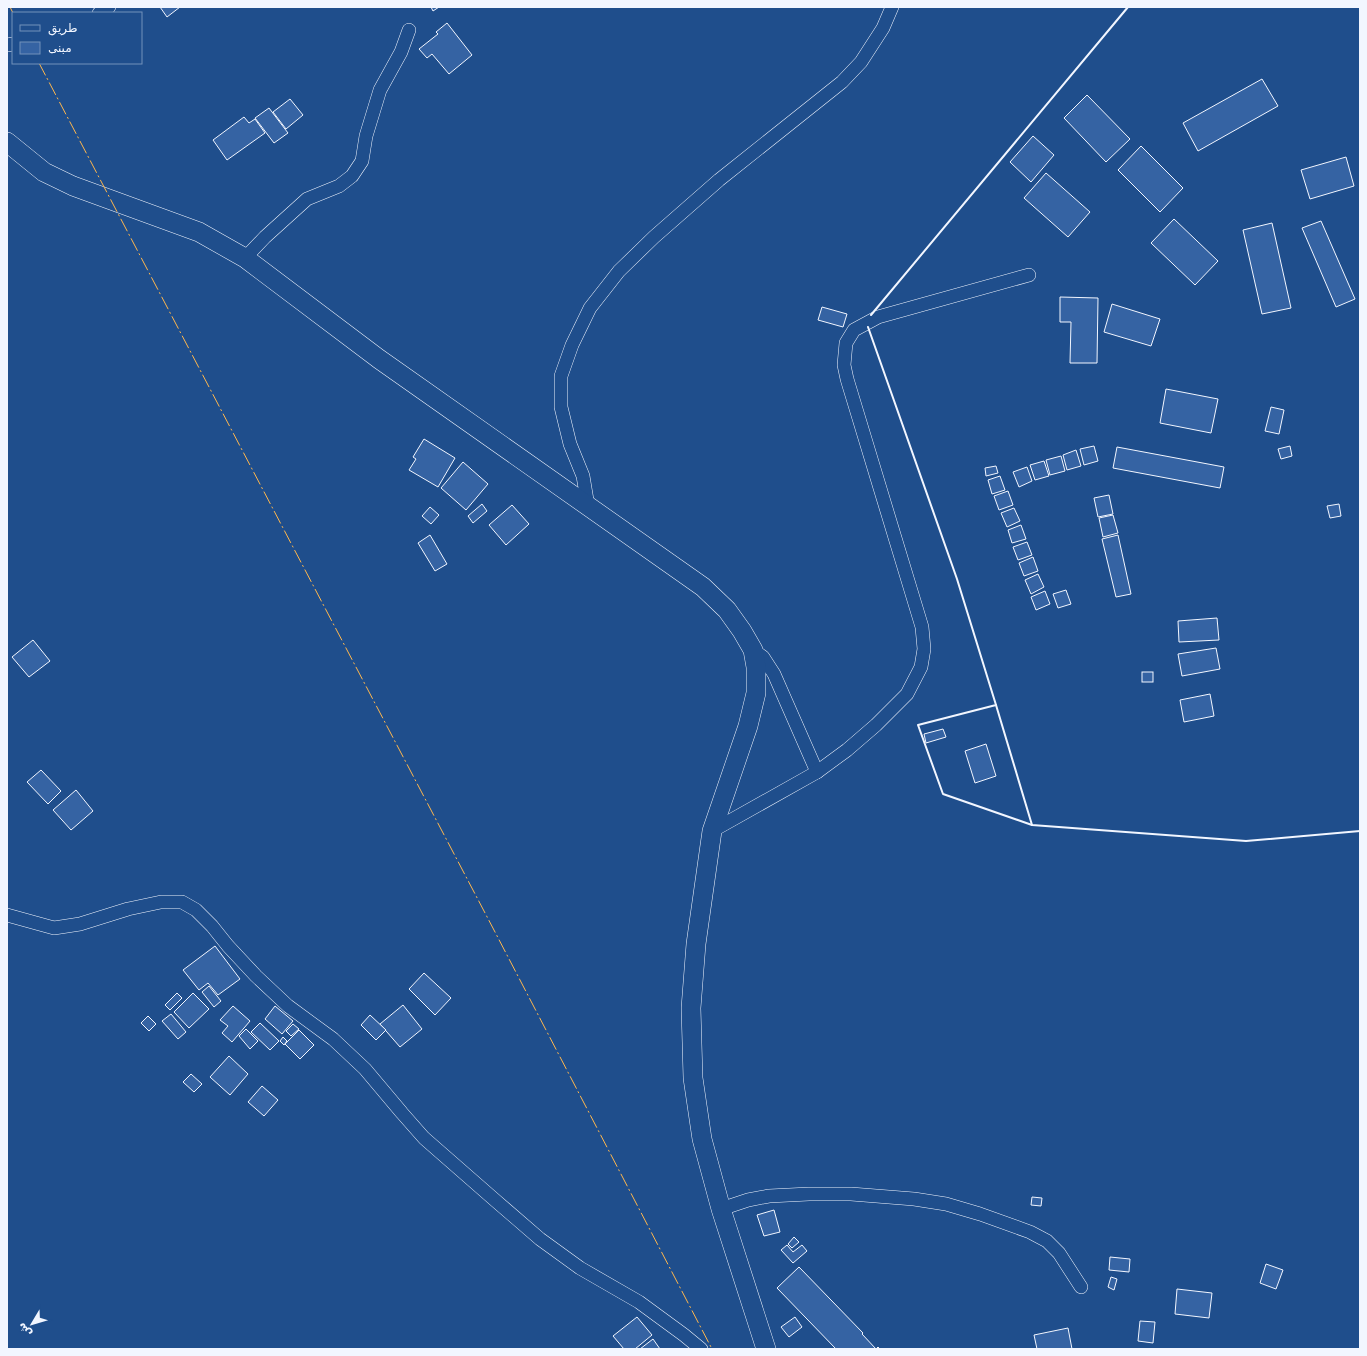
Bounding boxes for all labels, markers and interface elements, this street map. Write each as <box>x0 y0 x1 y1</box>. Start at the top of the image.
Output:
legend <box>12 12 142 64</box>
text: طريق <box>48 21 78 36</box>
text: مبنى <box>48 41 72 55</box>
north arrow <box>12 1304 52 1344</box>
text: ش <box>15 1320 34 1340</box>

